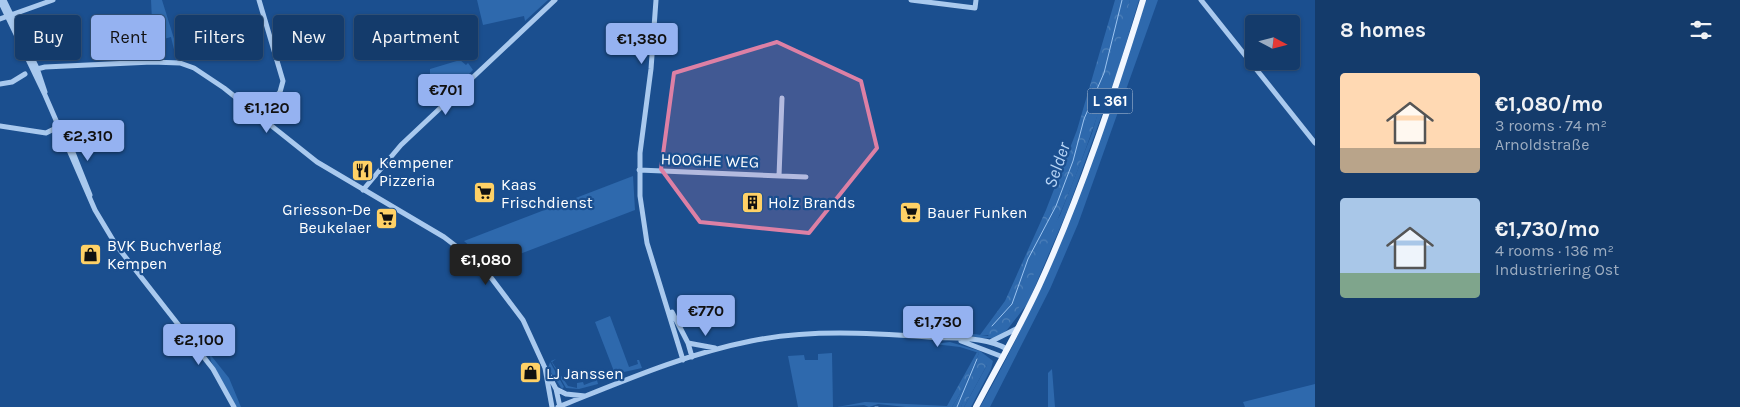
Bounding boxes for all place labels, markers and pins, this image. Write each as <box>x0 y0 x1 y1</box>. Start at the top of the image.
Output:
pin: €1,380 <box>601 22 683 65</box>
pin: €701 <box>416 74 476 116</box>
pin: €1,120 <box>226 92 308 134</box>
pin: €2,310 <box>47 120 129 162</box>
place label: Kempener Pizzeria <box>379 153 453 190</box>
restaurant icon: Kempener Pizzeria <box>351 159 375 183</box>
place label: Kaas Frischdienst <box>501 175 593 212</box>
supermarket icon: Kaas Frischdienst <box>473 181 497 205</box>
building icon: Holz Brands <box>740 190 764 214</box>
place label: Holz Brands <box>768 193 855 212</box>
place label: Griesson-De Beukelaer <box>282 200 371 237</box>
supermarket icon: Bauer Funken <box>899 200 923 224</box>
place label: Bauer Funken <box>927 203 1027 222</box>
supermarket icon: Griesson-De Beukelaer <box>375 206 399 230</box>
place label: BVK Buchverlag Kempen <box>107 236 221 273</box>
shop icon: BVK Buchverlag Kempen <box>79 242 103 266</box>
pin: €1,080 <box>445 244 527 286</box>
pin: €770 <box>676 294 736 337</box>
pin: €1,730 <box>897 306 979 348</box>
pin: €2,100 <box>158 324 240 366</box>
shop icon: LJ Janssen <box>518 361 542 385</box>
place label: LJ Janssen <box>546 364 624 383</box>

